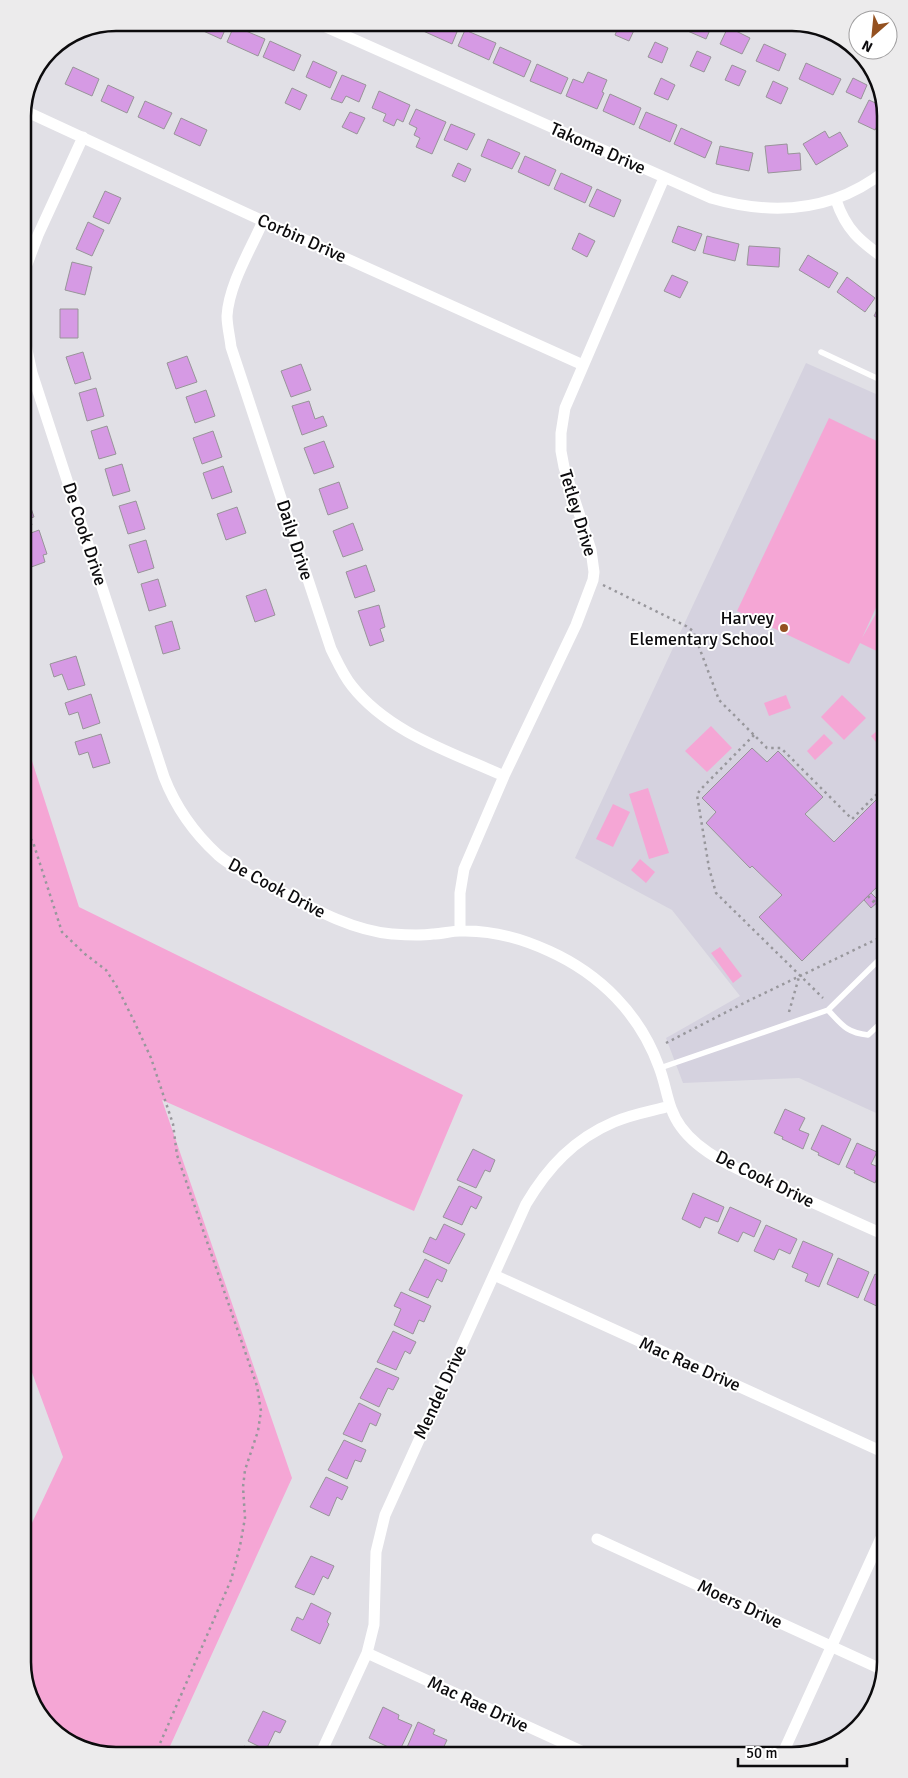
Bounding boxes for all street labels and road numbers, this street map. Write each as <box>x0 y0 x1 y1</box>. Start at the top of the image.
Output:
street label: Takoma Drive <box>547 117 649 179</box>
street label: Corbin Drive <box>254 209 350 267</box>
street label: Tetley Drive <box>554 467 602 559</box>
street label: De Cook Drive <box>58 480 112 588</box>
street label: Daily Drive <box>272 497 318 583</box>
street label: De Cook Drive <box>224 853 330 923</box>
street label: De Cook Drive <box>712 1146 818 1212</box>
street label: Mac Rae Drive <box>636 1332 744 1396</box>
street label: Mendel Drive <box>409 1341 471 1443</box>
street label: Moers Drive <box>694 1575 786 1633</box>
street label: Mac Rae Drive <box>424 1671 532 1737</box>

